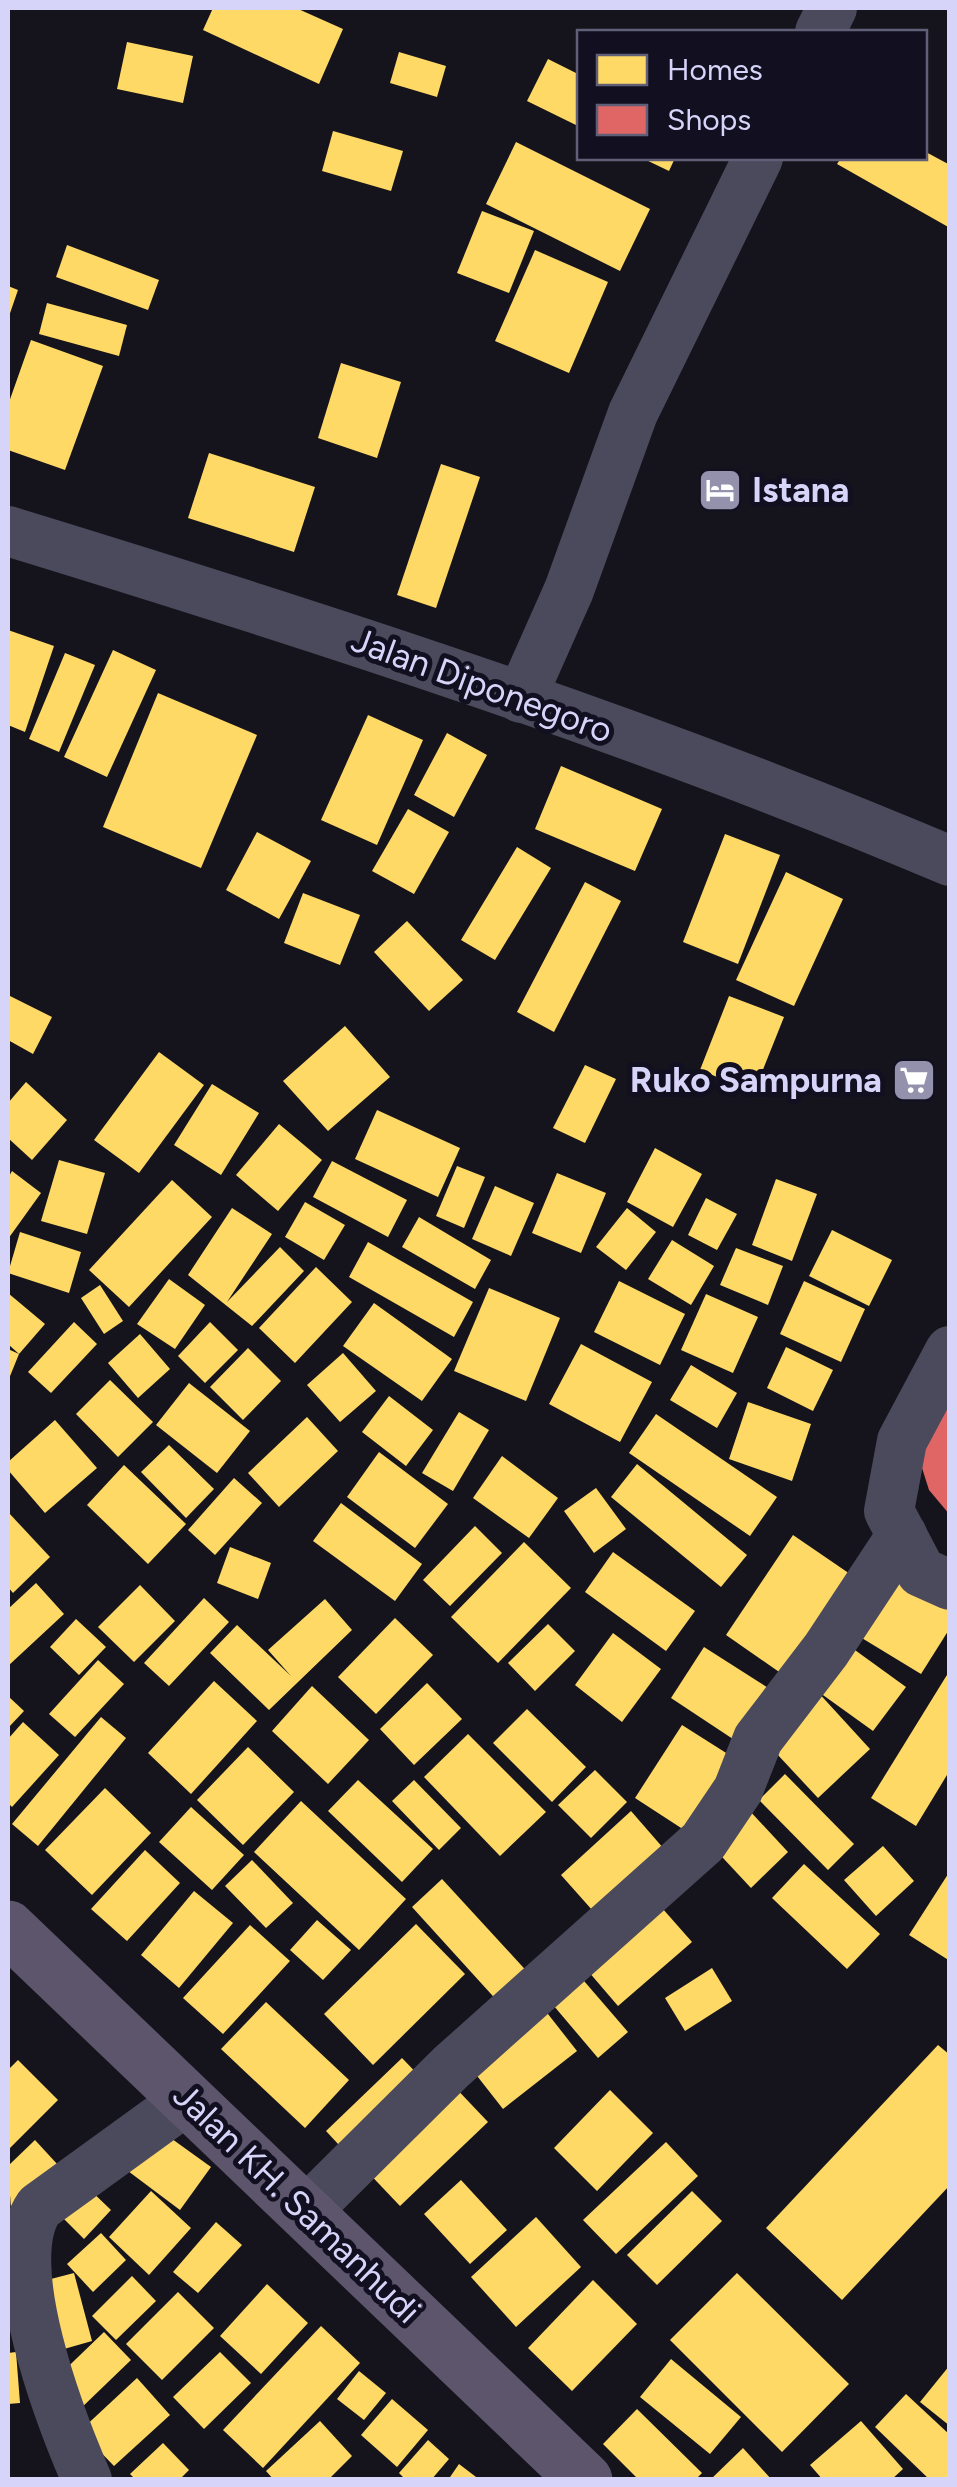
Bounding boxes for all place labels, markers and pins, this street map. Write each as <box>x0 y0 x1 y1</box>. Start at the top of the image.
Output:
hotel icon: Istana <box>697 467 743 513</box>
place label: Istana <box>752 469 849 511</box>
supermarket icon: Ruko Sampurna <box>891 1057 937 1103</box>
place label: Ruko Sampurna <box>630 1059 882 1101</box>

